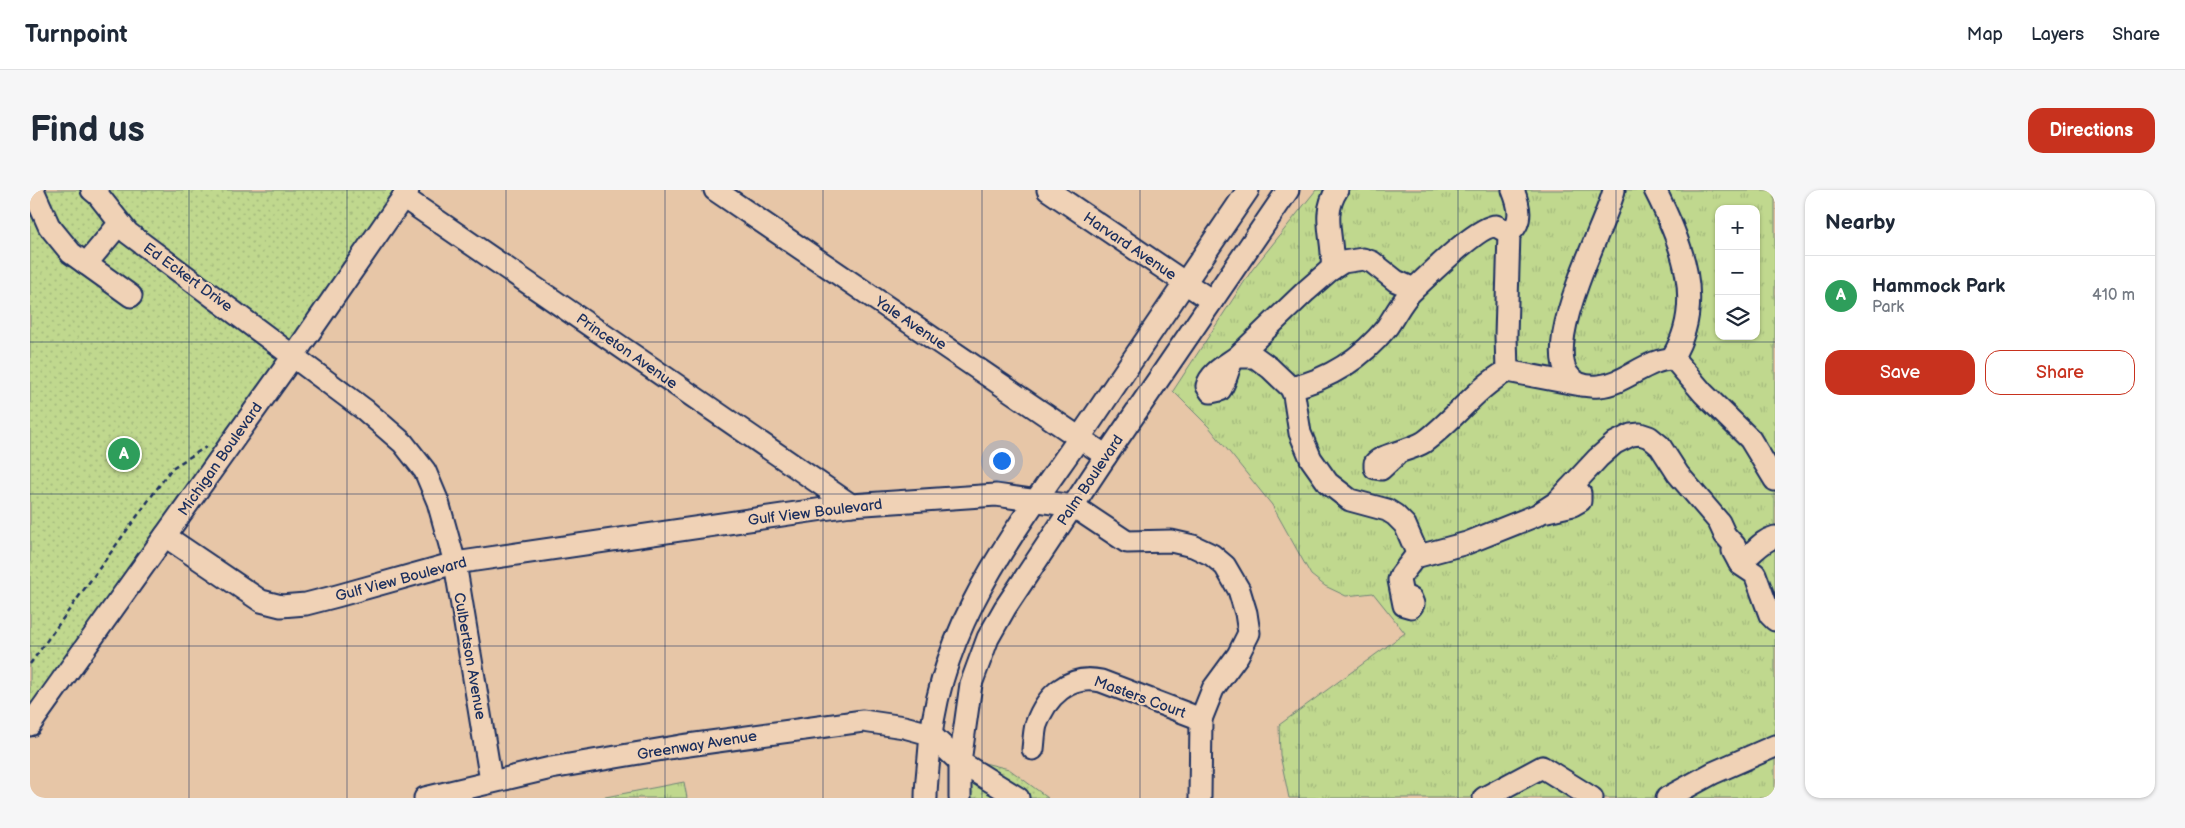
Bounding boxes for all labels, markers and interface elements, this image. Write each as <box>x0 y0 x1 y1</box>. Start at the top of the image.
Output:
text: Turnpoint <box>25 20 128 49</box>
text: Map <box>1967 24 2003 45</box>
text: Layers <box>2031 24 2084 45</box>
text: Share <box>2112 24 2160 45</box>
button: Directions <box>2028 108 2155 153</box>
text: Find us <box>30 109 145 152</box>
map controls <box>1715 205 1760 340</box>
button: + <box>1715 205 1760 250</box>
street label: Harvard Avenue <box>1079 208 1180 285</box>
text: Nearby <box>1825 210 1895 235</box>
street label: Ed Eckert Drive <box>139 239 236 316</box>
button: − <box>1715 250 1760 295</box>
text: Hammock Park <box>1872 275 2005 298</box>
text: A <box>1836 286 1846 305</box>
text: 410 m <box>2092 286 2135 305</box>
street label: Yale Avenue <box>870 292 950 354</box>
button: layers <box>1715 295 1760 340</box>
text: Park <box>1872 298 1904 317</box>
street label: Princeton Avenue <box>572 309 681 393</box>
button: Save <box>1825 350 1975 395</box>
button: Share <box>1985 350 2135 395</box>
street label: Michigan Boulevard <box>174 399 267 520</box>
street label: Palm Boulevard <box>1053 431 1128 529</box>
pin: A <box>108 435 140 473</box>
your location <box>989 448 1015 474</box>
street label: Gulf View Boulevard <box>747 495 883 530</box>
street label: Gulf View Boulevard <box>333 553 469 606</box>
street label: Culbertson Avenue <box>449 591 490 721</box>
street label: Masters Court <box>1091 672 1189 723</box>
street label: Greenway Avenue <box>636 727 758 764</box>

